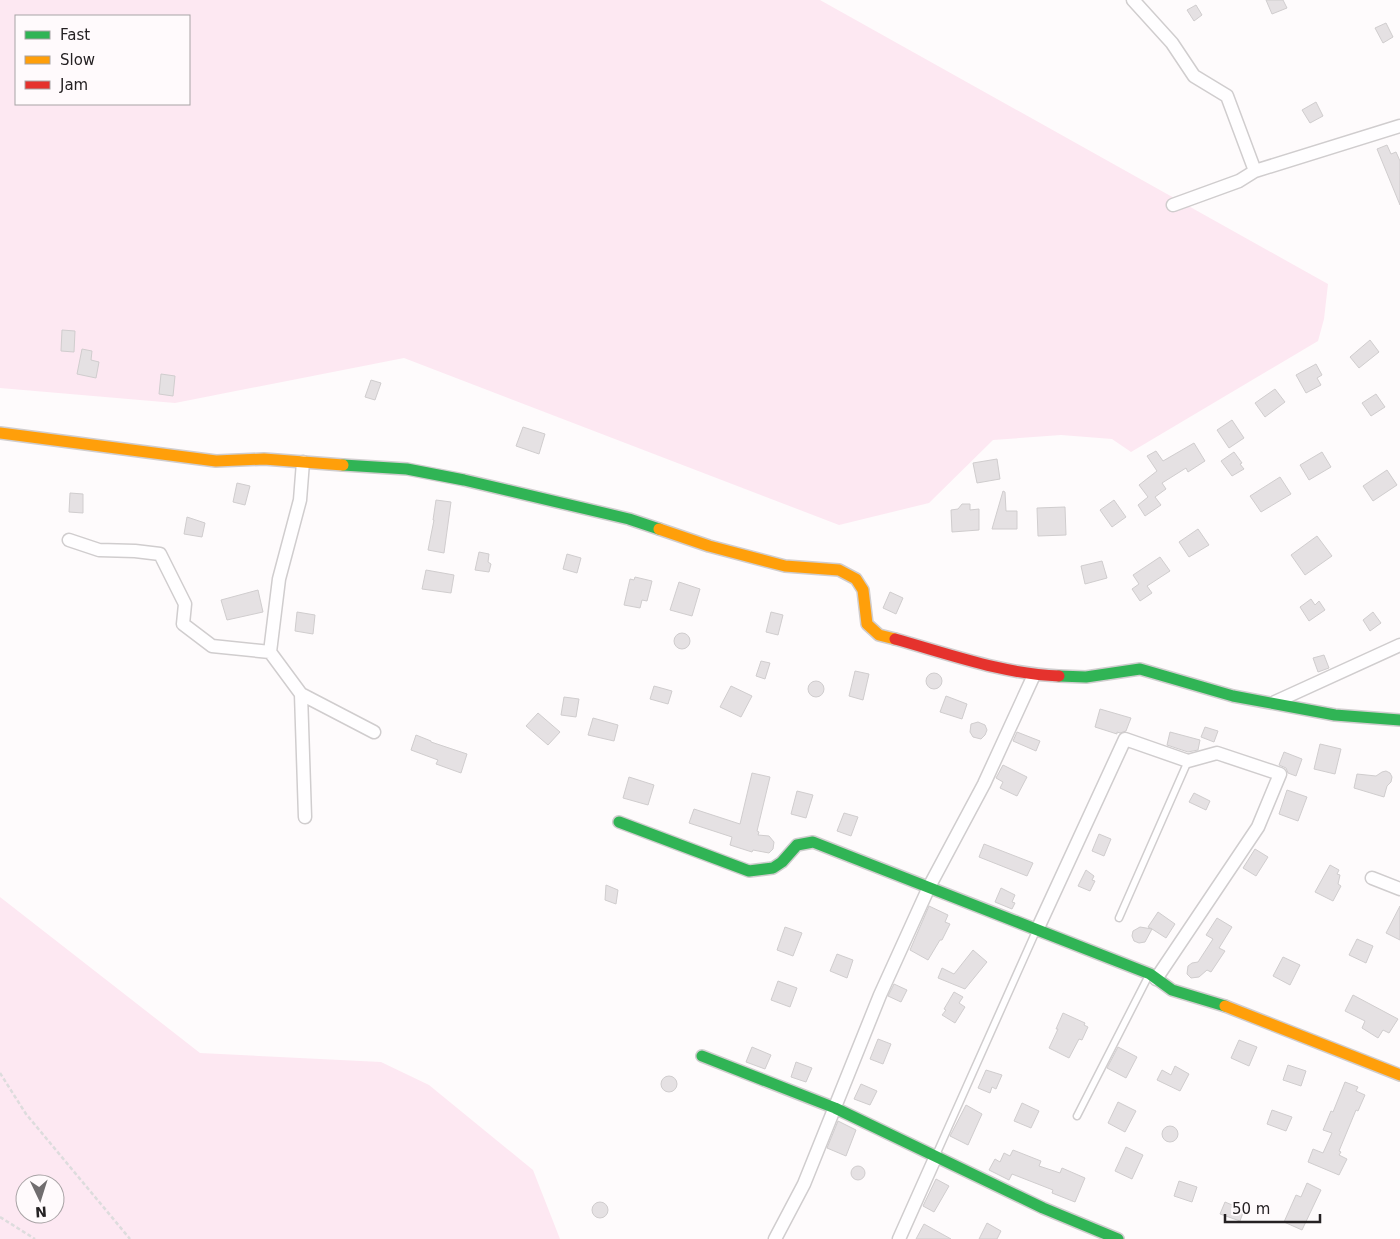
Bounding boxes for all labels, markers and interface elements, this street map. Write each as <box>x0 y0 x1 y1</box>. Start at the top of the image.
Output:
legend <box>15 15 190 105</box>
text: Fast <box>60 26 90 44</box>
text: Slow <box>60 51 95 69</box>
text: Jam <box>59 76 88 94</box>
north arrow <box>15 1174 65 1224</box>
scale bar <box>1225 1192 1320 1224</box>
text: 50 m <box>1232 1200 1270 1218</box>
text: N <box>35 1204 47 1220</box>

